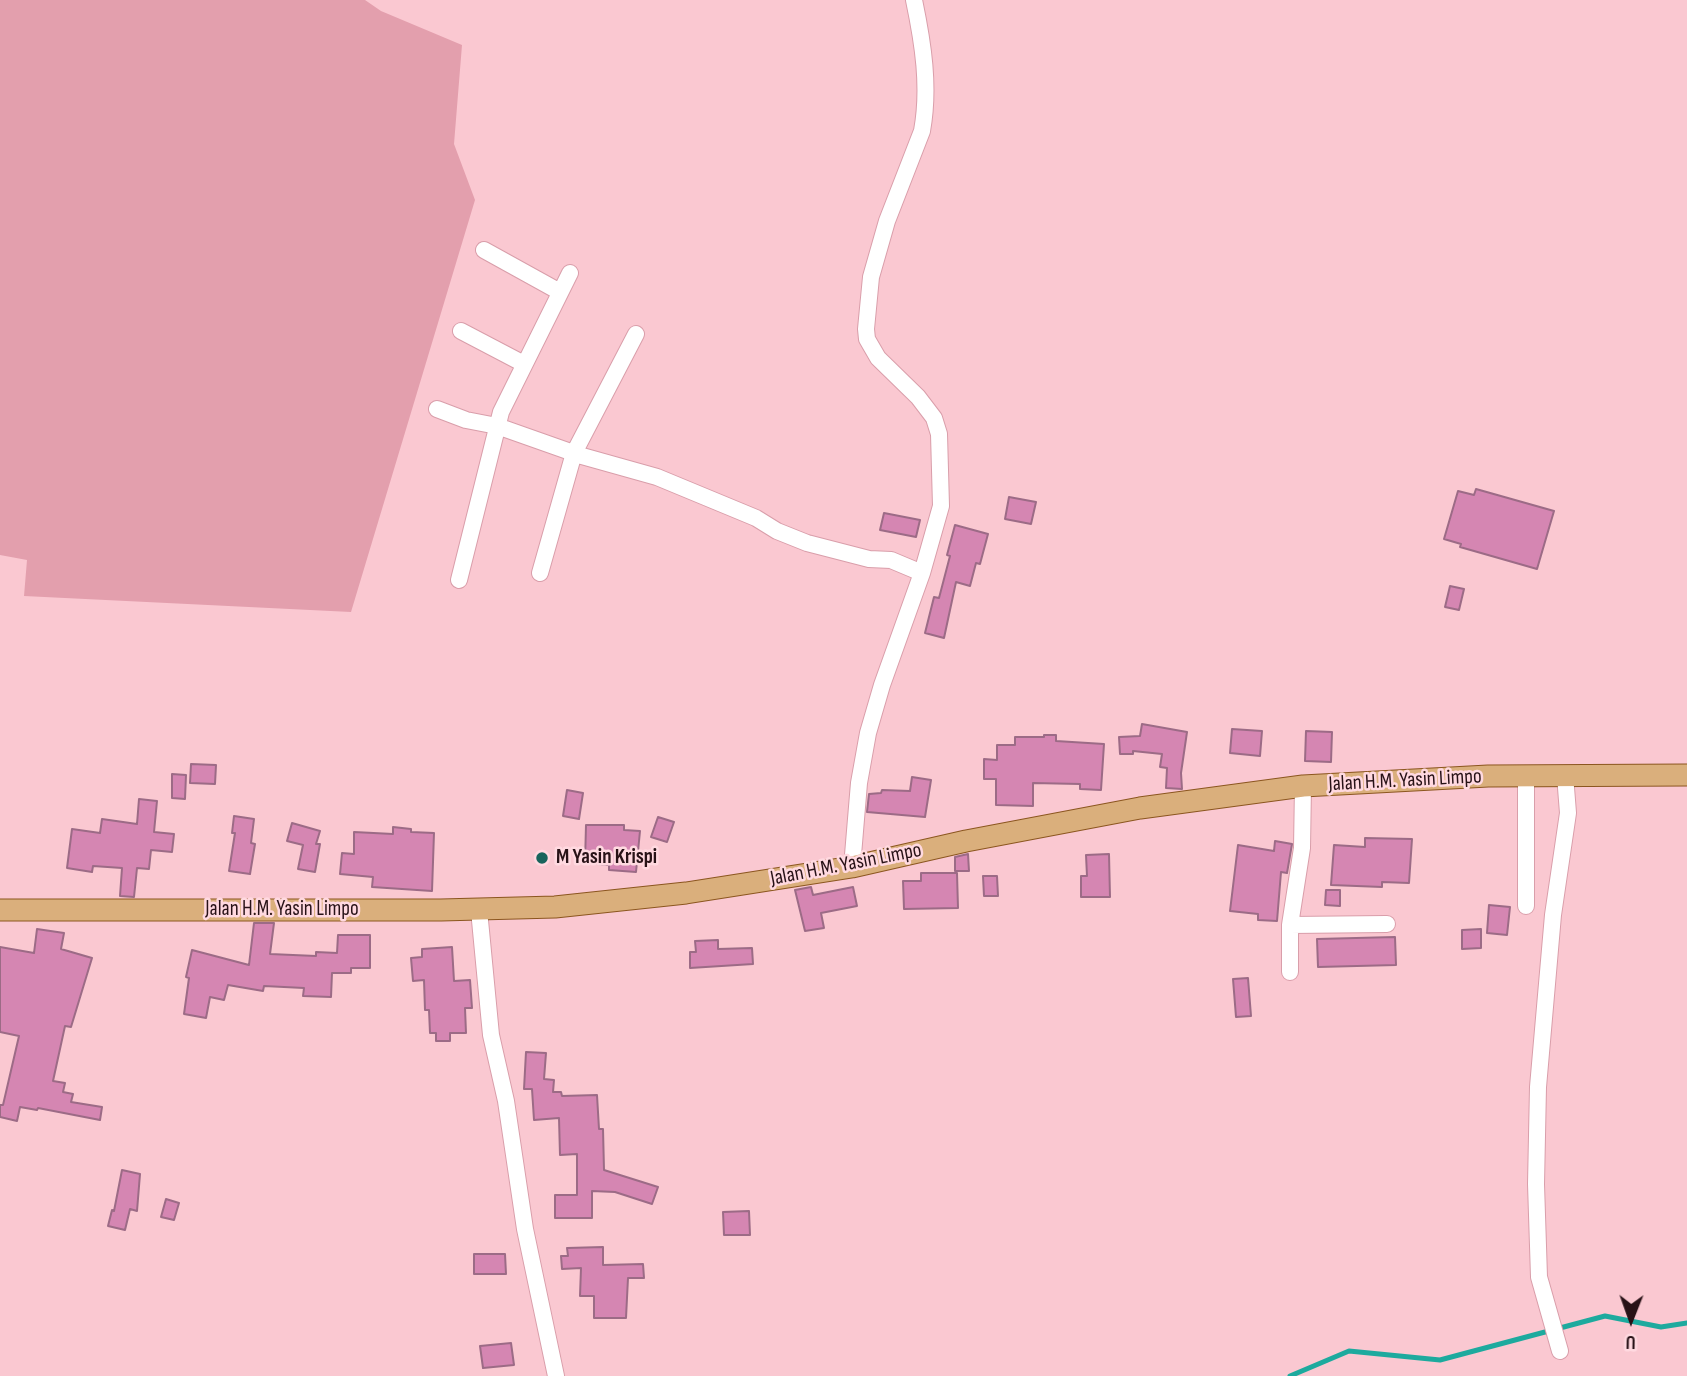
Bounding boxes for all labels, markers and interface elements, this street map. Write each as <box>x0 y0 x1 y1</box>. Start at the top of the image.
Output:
street label: Jalan H.M. Yasin Limpo <box>1328 764 1482 798</box>
street label: Jalan H.M. Yasin Limpo <box>768 838 924 892</box>
place label: M Yasin Krispi <box>556 845 657 871</box>
marker: M Yasin Krispi <box>534 850 550 866</box>
street label: Jalan H.M. Yasin Limpo <box>205 897 359 923</box>
north arrow <box>1596 1285 1666 1355</box>
text: U <box>1625 1330 1636 1353</box>

